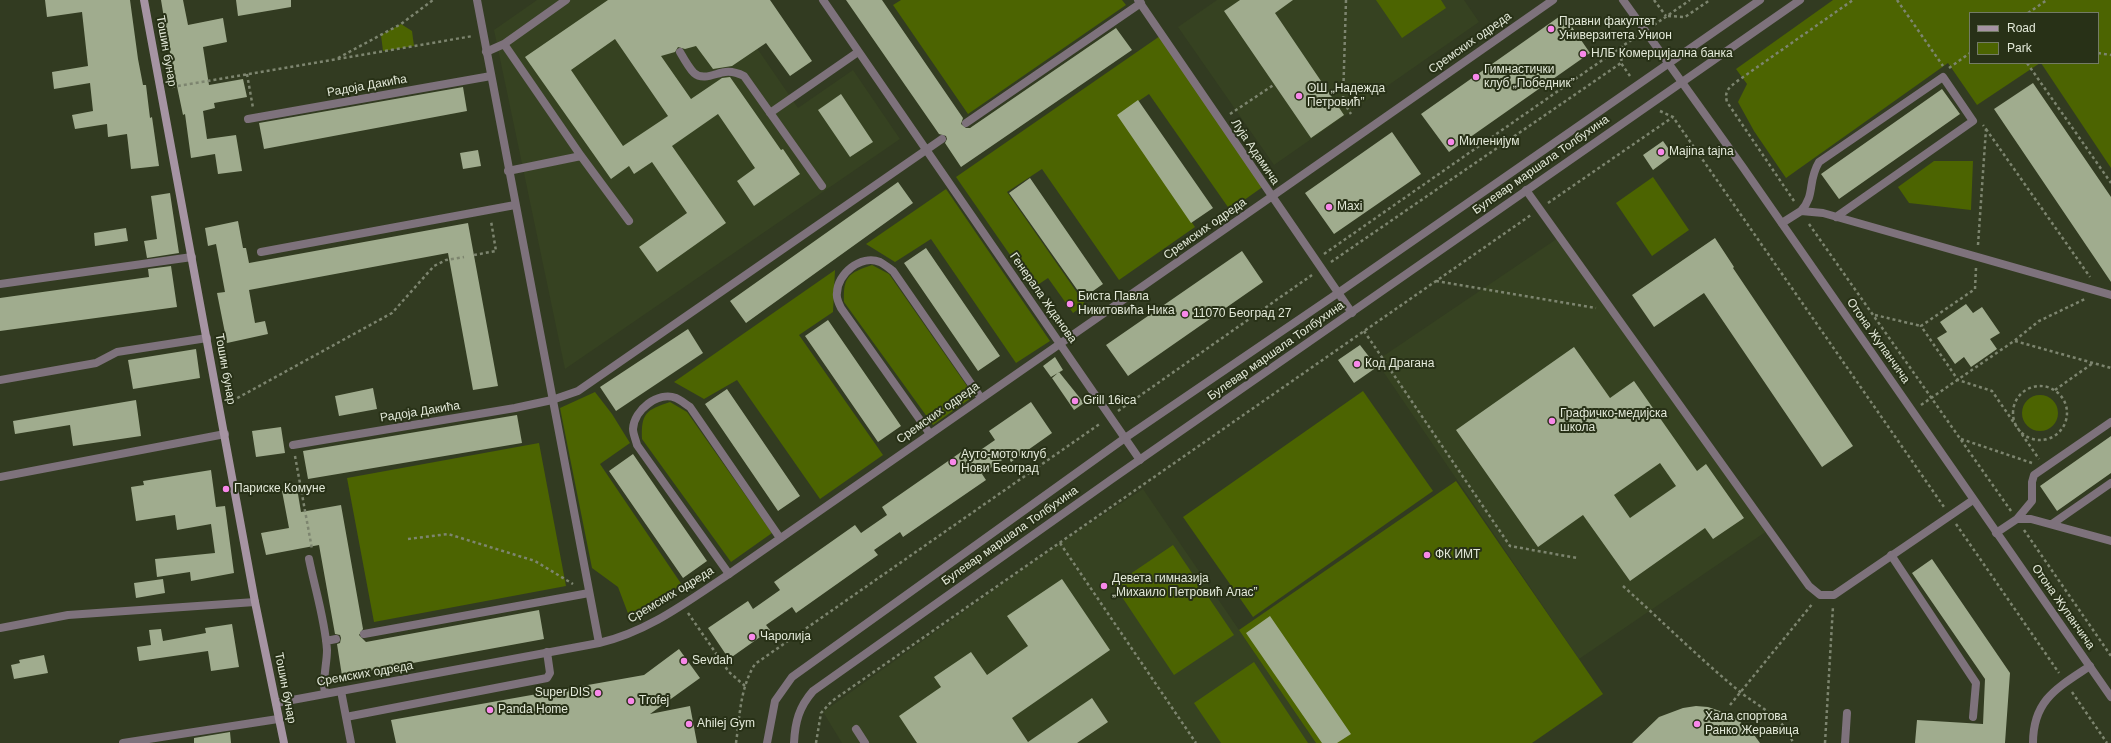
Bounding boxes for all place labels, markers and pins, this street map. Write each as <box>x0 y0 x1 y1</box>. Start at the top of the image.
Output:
place label: Правни факултет Универзитета Унион <box>1559 15 1672 43</box>
marker: Правни факултет Универзитета Унион <box>1546 24 1556 34</box>
place label: НЛБ Комерцијална банка <box>1591 47 1733 61</box>
marker: НЛБ Комерцијална банка <box>1578 49 1588 59</box>
place label: Гимнастички клуб „Победник” <box>1484 63 1575 91</box>
marker: Гимнастички клуб „Победник” <box>1471 72 1481 82</box>
place label: ОШ „Надежда Петровић” <box>1307 82 1385 110</box>
marker: ОШ „Надежда Петровић” <box>1294 91 1304 101</box>
place label: Миленијум <box>1459 135 1519 149</box>
marker: Миленијум <box>1446 137 1456 147</box>
place label: Majina tajna <box>1669 145 1734 159</box>
marker: Majina tajna <box>1656 147 1666 157</box>
place label: Maxi <box>1337 200 1362 214</box>
marker: Maxi <box>1324 202 1334 212</box>
place label: Биста Павла Никитовића Ника <box>1078 290 1175 318</box>
marker: Биста Павла Никитовића Ника <box>1065 299 1075 309</box>
place label: 11070 Београд 27 <box>1193 307 1291 321</box>
marker: 11070 Београд 27 <box>1180 309 1190 319</box>
place label: Код Драгана <box>1365 357 1434 371</box>
marker: Код Драгана <box>1352 359 1362 369</box>
place label: Grill 16ica <box>1083 394 1136 408</box>
marker: Grill 16ica <box>1070 396 1080 406</box>
place label: Графичко-медијска школа <box>1560 407 1667 435</box>
marker: Графичко-медијска школа <box>1547 416 1557 426</box>
place label: Ауто-мото клуб Нови Београд <box>961 448 1046 476</box>
marker: Ауто-мото клуб Нови Београд <box>948 457 958 467</box>
place label: Париске Комуне <box>234 482 325 496</box>
marker: Париске Комуне <box>221 484 231 494</box>
place label: ФК ИМТ <box>1435 548 1480 562</box>
marker: ФК ИМТ <box>1422 550 1432 560</box>
place label: Девета гимназија „Михаило Петровић Алас” <box>1112 572 1258 600</box>
marker: Девета гимназија „Михаило Петровић Алас” <box>1099 581 1109 591</box>
place label: Чаролија <box>760 630 811 644</box>
marker: Чаролија <box>747 632 757 642</box>
place label: Sevdah <box>692 654 733 668</box>
marker: Sevdah <box>679 656 689 666</box>
place label: Super DIS <box>535 686 590 700</box>
marker: Super DIS <box>593 688 603 698</box>
place label: Trofej <box>639 694 669 708</box>
marker: Trofej <box>626 696 636 706</box>
place label: Panda Home <box>498 703 568 717</box>
marker: Panda Home <box>485 705 495 715</box>
place label: Хала спортова Ранко Жеравица <box>1705 710 1799 738</box>
place label: Ahilej Gym <box>697 717 755 731</box>
marker: Ahilej Gym <box>684 719 694 729</box>
marker: Хала спортова Ранко Жеравица <box>1692 719 1702 729</box>

